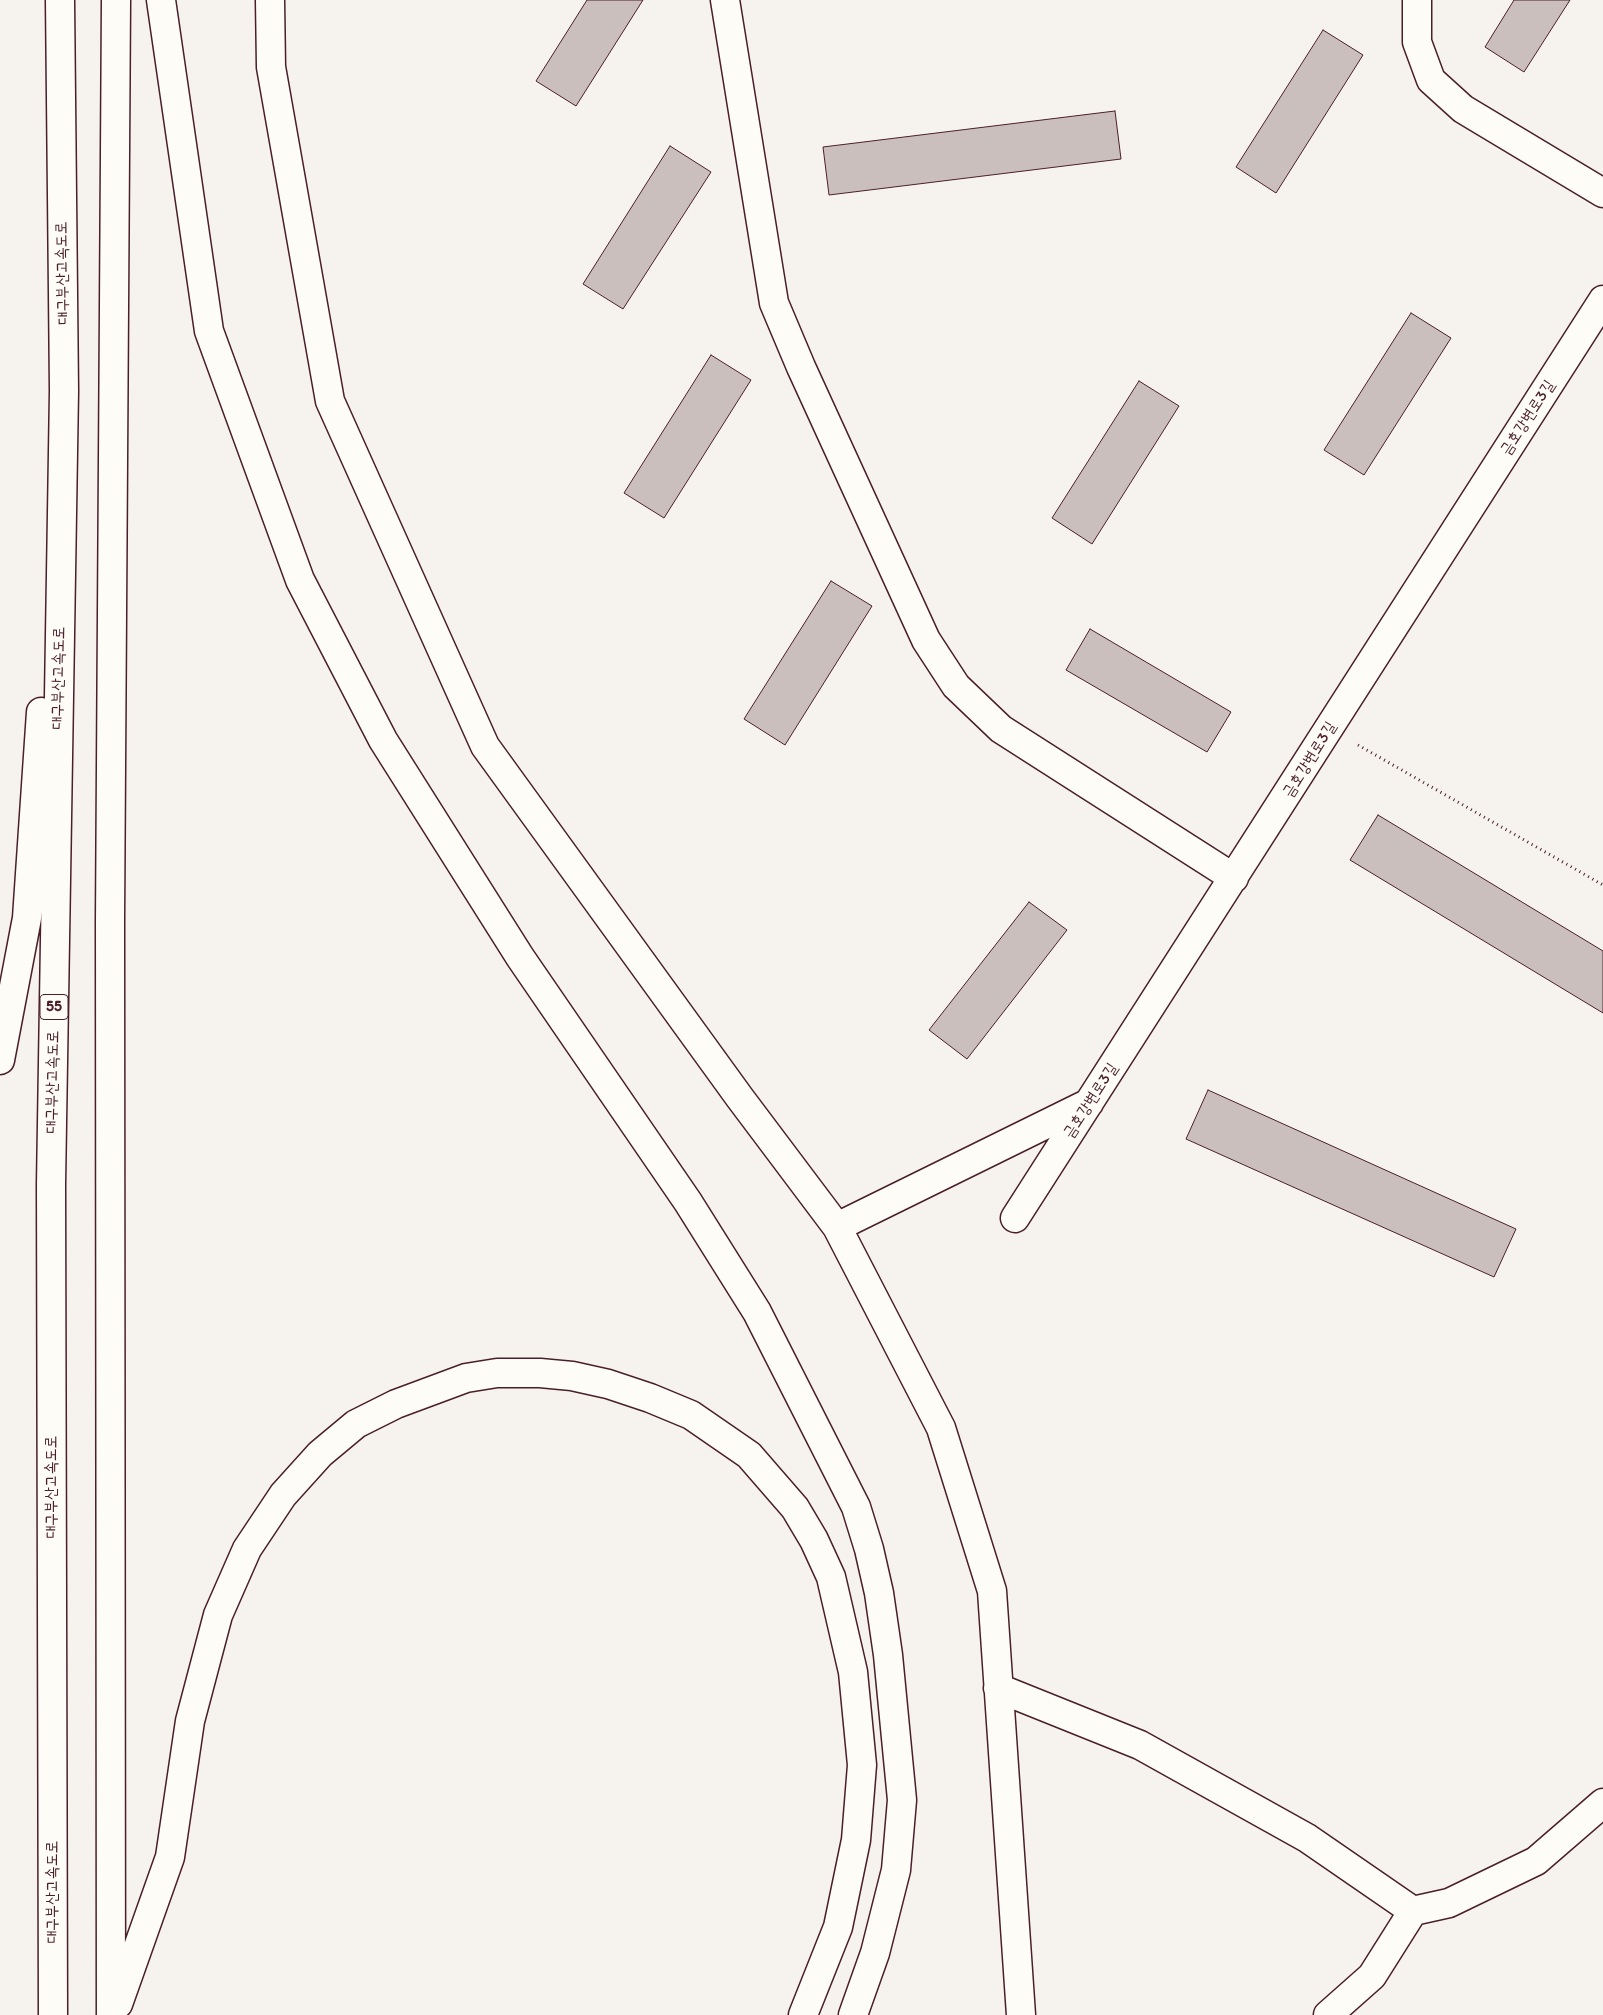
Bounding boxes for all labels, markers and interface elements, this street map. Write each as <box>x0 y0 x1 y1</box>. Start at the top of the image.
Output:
street label: 대구부산고속도로 <box>53 221 73 325</box>
street label: 금호강변로3길 <box>1497 377 1559 459</box>
street label: 대구부산고속도로 <box>49 626 69 730</box>
street label: 금호강변로3길 <box>1279 718 1341 802</box>
road number: 55 <box>40 994 68 1020</box>
street label: 대구부산고속도로 <box>43 1030 63 1134</box>
street label: 금호강변로3길 <box>1060 1060 1122 1142</box>
street label: 대구부산고속도로 <box>42 1435 62 1538</box>
street label: 대구부산고속도로 <box>43 1840 63 1944</box>

